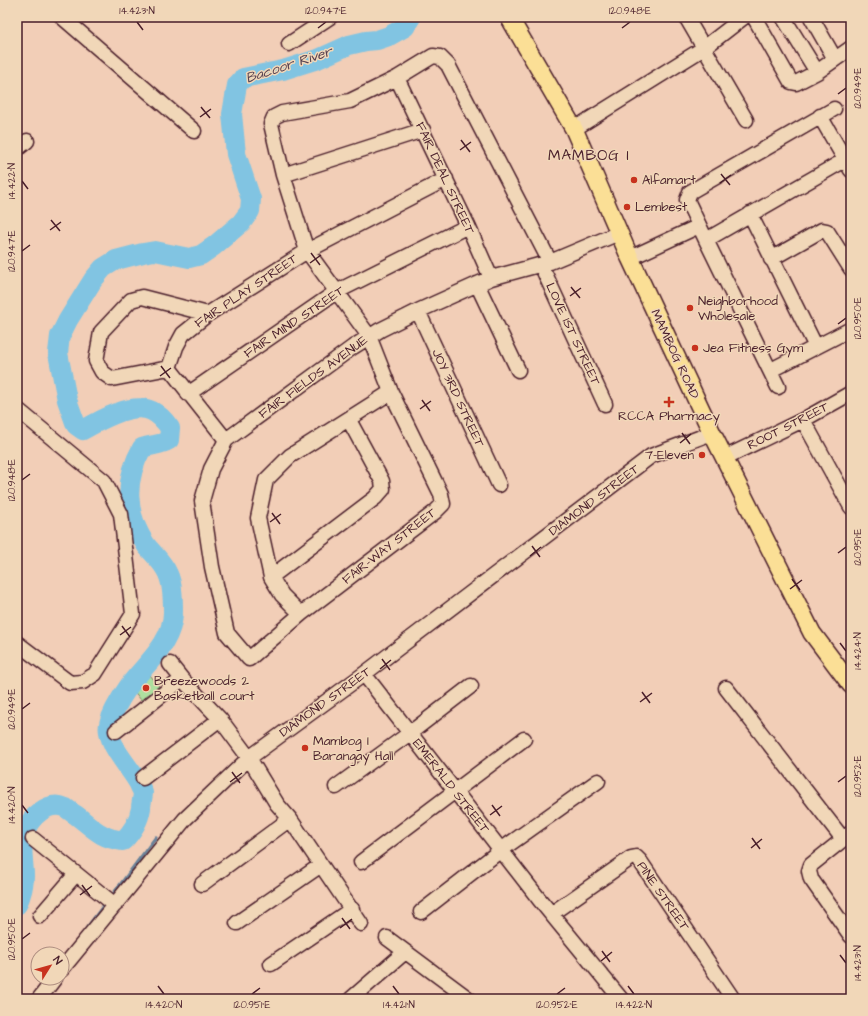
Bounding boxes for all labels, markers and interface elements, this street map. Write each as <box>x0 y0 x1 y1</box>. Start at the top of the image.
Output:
text: 14.423°N <box>119 4 155 18</box>
text: 120.947°E <box>305 4 347 18</box>
text: 120.948°E <box>609 4 651 18</box>
water label: Bacoor River <box>243 41 336 88</box>
text: 120.949°E <box>851 67 865 109</box>
street label: FAIR DEAL STREET <box>411 119 479 238</box>
district label: MAMBOG I <box>548 145 630 166</box>
text: 14.422°N <box>5 163 19 199</box>
place label: Alfamart <box>642 171 697 189</box>
marker: Alfamart <box>629 175 639 185</box>
place label: Lembest <box>635 198 688 216</box>
marker: Lembest <box>622 202 632 212</box>
text: 120.947°E <box>5 230 19 272</box>
street label: FAIR PLAY STREET <box>191 249 302 332</box>
street label: LOVE 1ST STREET <box>541 280 605 389</box>
street label: FAIR MIND STREET <box>240 281 348 362</box>
place label: Neighborhood Wholesale <box>698 292 778 325</box>
text: 120.950°E <box>851 297 865 339</box>
marker: Neighborhood Wholesale <box>685 303 695 313</box>
street label: MAMBOG ROAD <box>646 306 704 402</box>
street label: FAIR FIELDS AVENUE <box>255 331 371 423</box>
place label: Jea Fitness Gym <box>703 339 804 358</box>
marker: Jea Fitness Gym <box>690 343 700 353</box>
street label: JOY 3RD STREET <box>427 346 489 451</box>
marker: RCCA Pharmacy <box>664 397 674 407</box>
street label: ROOT STREET <box>744 397 833 454</box>
place label: RCCA Pharmacy <box>618 407 720 426</box>
place label: 7-Eleven <box>645 446 694 464</box>
marker: 7-Eleven <box>697 450 707 460</box>
text: 120.948°E <box>5 459 19 501</box>
street label: DIAMOND STREET <box>545 459 644 540</box>
street label: FAIR-WAY STREET <box>338 503 440 588</box>
text: 120.951°E <box>851 528 865 565</box>
text: 14.424°N <box>851 632 865 670</box>
street label: DIAMOND STREET <box>276 662 375 741</box>
place label: Breezewoods 2 Basketball court <box>154 672 255 705</box>
marker: Breezewoods 2 Basketball court <box>141 683 151 693</box>
text: 120.949°E <box>5 688 19 730</box>
place label: Mambog I Barangay Hall <box>313 732 393 766</box>
street label: EMERALD STREET <box>408 735 494 838</box>
marker: Mambog I Barangay Hall <box>300 743 310 753</box>
text: 120.952°E <box>851 755 865 797</box>
text: 14.420°N <box>5 787 19 823</box>
street label: PINE STREET <box>633 858 694 935</box>
text: 120.950°E <box>5 918 19 960</box>
text: 14.423°N <box>851 945 865 981</box>
north arrow <box>30 946 70 986</box>
text: N <box>50 953 66 968</box>
text: 14.420°N <box>146 998 182 1012</box>
text: 120.951°E <box>234 998 271 1012</box>
text: 14.421°N <box>383 998 415 1012</box>
text: 120.952°E <box>536 998 578 1012</box>
text: 14.422°N <box>616 998 652 1012</box>

